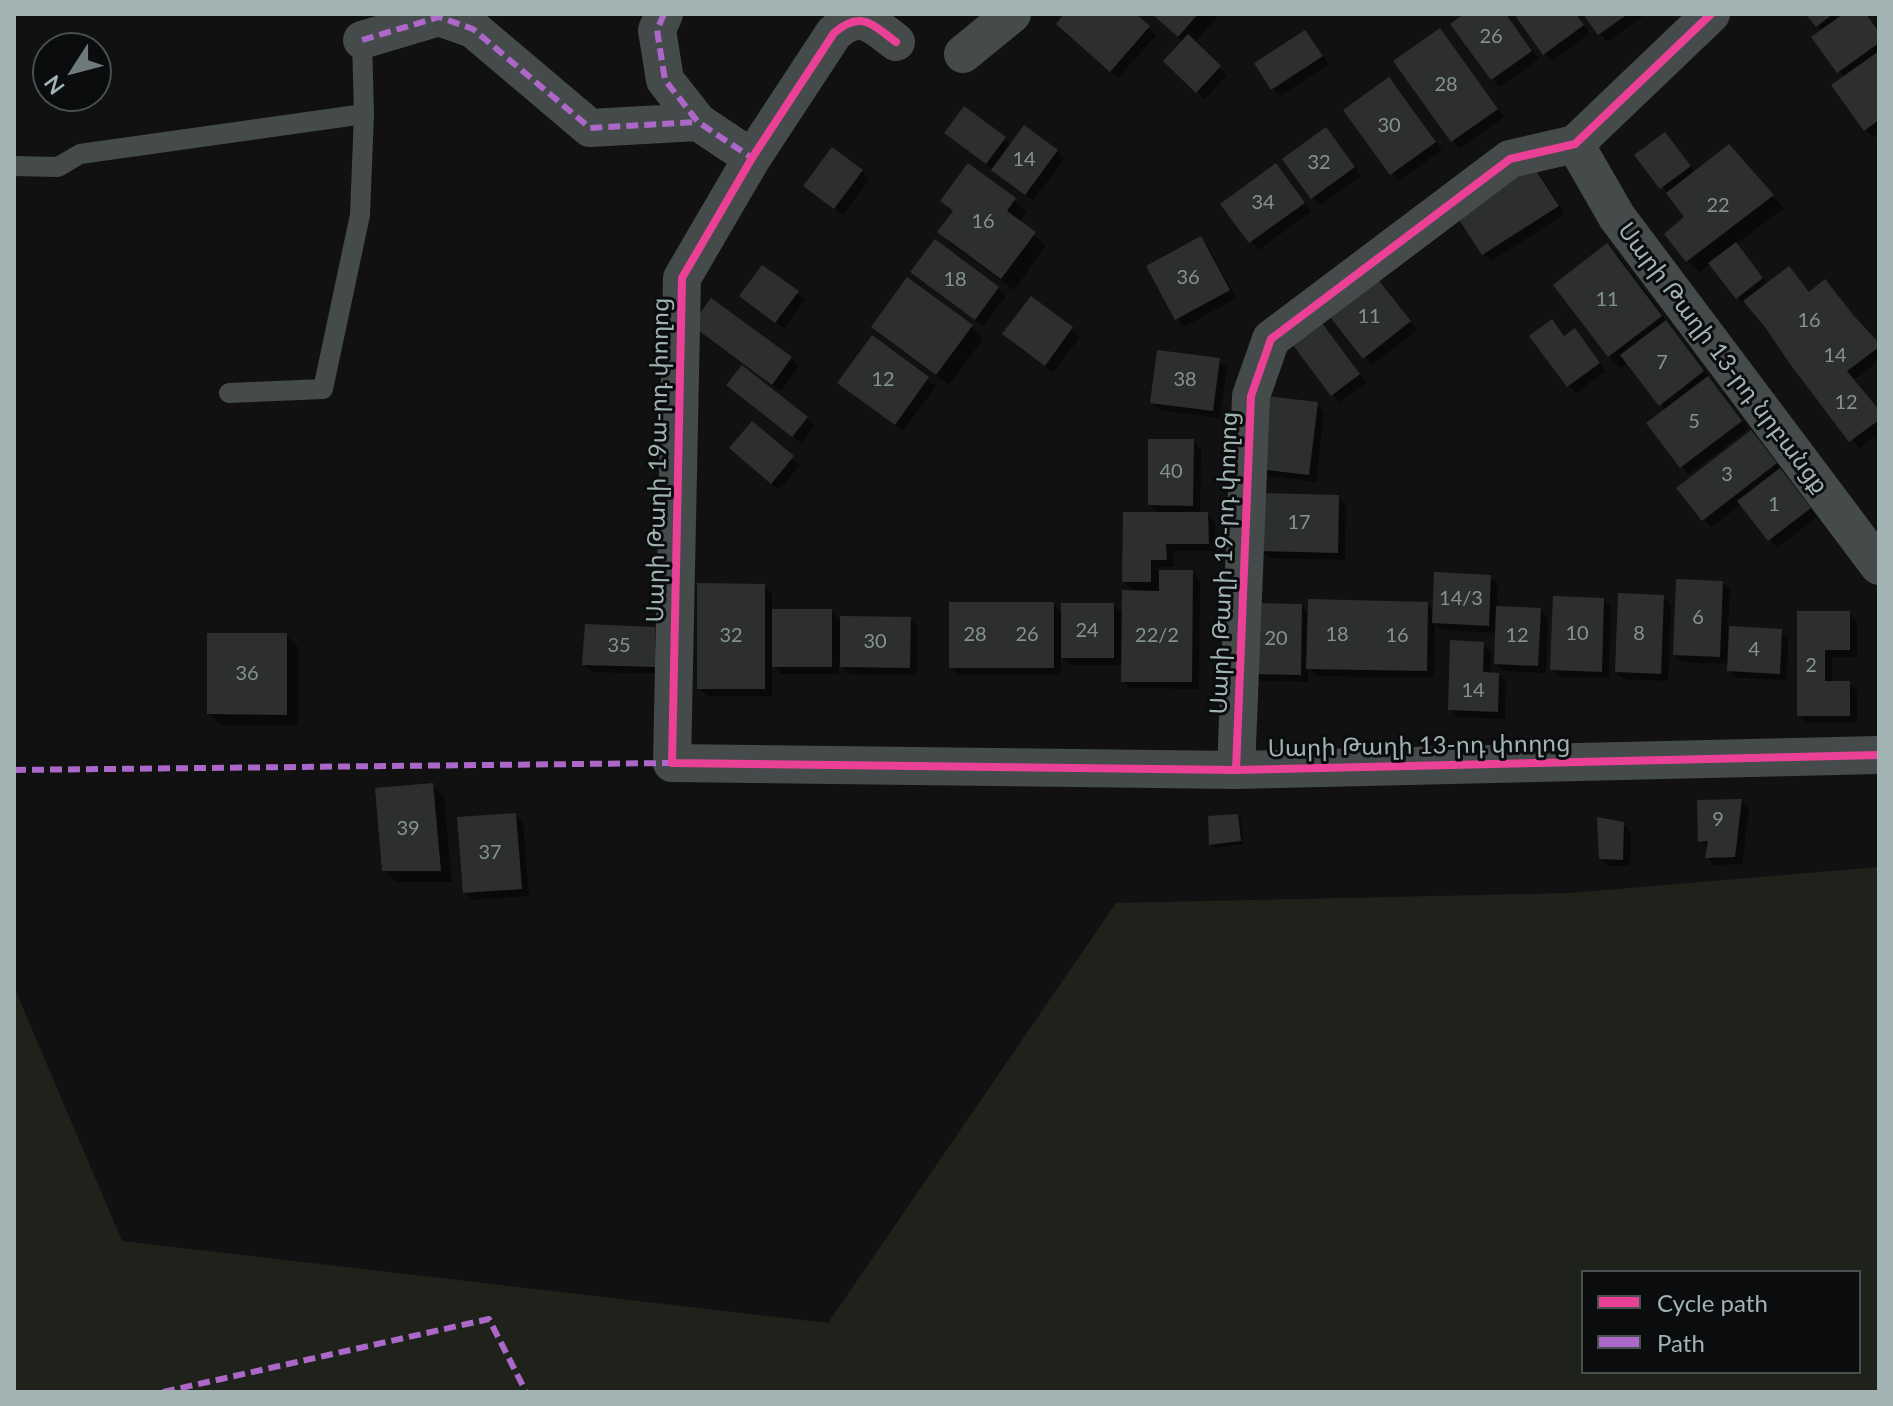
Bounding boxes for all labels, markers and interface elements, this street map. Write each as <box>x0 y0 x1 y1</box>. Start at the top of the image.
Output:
house number: 26 <box>1479 25 1503 49</box>
north arrow <box>32 32 112 112</box>
text: N <box>38 70 70 100</box>
house number: 28 <box>1434 73 1458 97</box>
house number: 30 <box>1377 114 1401 138</box>
house number: 14 <box>1012 148 1036 172</box>
house number: 32 <box>1307 151 1331 175</box>
house number: 34 <box>1251 191 1275 215</box>
house number: 22 <box>1706 194 1730 218</box>
house number: 16 <box>971 210 995 234</box>
street label: Սարի Թաղի 13-րդ նրբանցք <box>1612 217 1834 499</box>
house number: 36 <box>1176 266 1200 290</box>
house number: 18 <box>943 268 967 292</box>
house number: 11 <box>1595 288 1619 312</box>
street label: Սարի Թաղի 19ա-րդ փողոց <box>641 297 675 623</box>
house number: 11 <box>1357 305 1381 329</box>
house number: 16 <box>1797 309 1821 333</box>
house number: 14 <box>1823 344 1847 368</box>
house number: 7 <box>1656 351 1668 375</box>
house number: 12 <box>871 368 895 392</box>
house number: 38 <box>1173 368 1197 392</box>
house number: 12 <box>1834 391 1858 415</box>
house number: 5 <box>1688 410 1700 434</box>
street label: Սարի Թաղի 19-րդ փողոց <box>1204 411 1244 715</box>
house number: 40 <box>1159 460 1183 484</box>
house number: 3 <box>1721 463 1733 487</box>
house number: 1 <box>1768 493 1780 517</box>
house number: 17 <box>1287 511 1311 535</box>
house number: 14/3 <box>1439 587 1483 611</box>
house number: 6 <box>1692 606 1704 630</box>
house number: 24 <box>1075 619 1099 643</box>
house number: 10 <box>1565 622 1589 646</box>
house number: 8 <box>1633 622 1645 646</box>
house number: 28 <box>963 623 987 647</box>
house number: 26 <box>1015 623 1039 647</box>
house number: 18 <box>1325 623 1349 647</box>
house number: 32 <box>719 624 743 648</box>
house number: 22/2 <box>1135 624 1179 648</box>
house number: 16 <box>1385 624 1409 648</box>
house number: 12 <box>1505 624 1529 648</box>
house number: 20 <box>1264 627 1288 651</box>
house number: 30 <box>863 630 887 654</box>
house number: 35 <box>607 634 631 658</box>
house number: 4 <box>1748 638 1760 662</box>
house number: 2 <box>1805 654 1817 678</box>
house number: 36 <box>235 662 259 686</box>
house number: 14 <box>1461 679 1485 703</box>
street label: Սարի Թաղի 13-րդ փողոց <box>1267 729 1571 763</box>
house number: 9 <box>1712 808 1724 832</box>
house number: 39 <box>396 817 420 841</box>
house number: 37 <box>478 841 502 865</box>
legend <box>1581 1270 1861 1374</box>
text: Cycle path <box>1657 1288 1768 1317</box>
text: Path <box>1657 1328 1705 1357</box>

